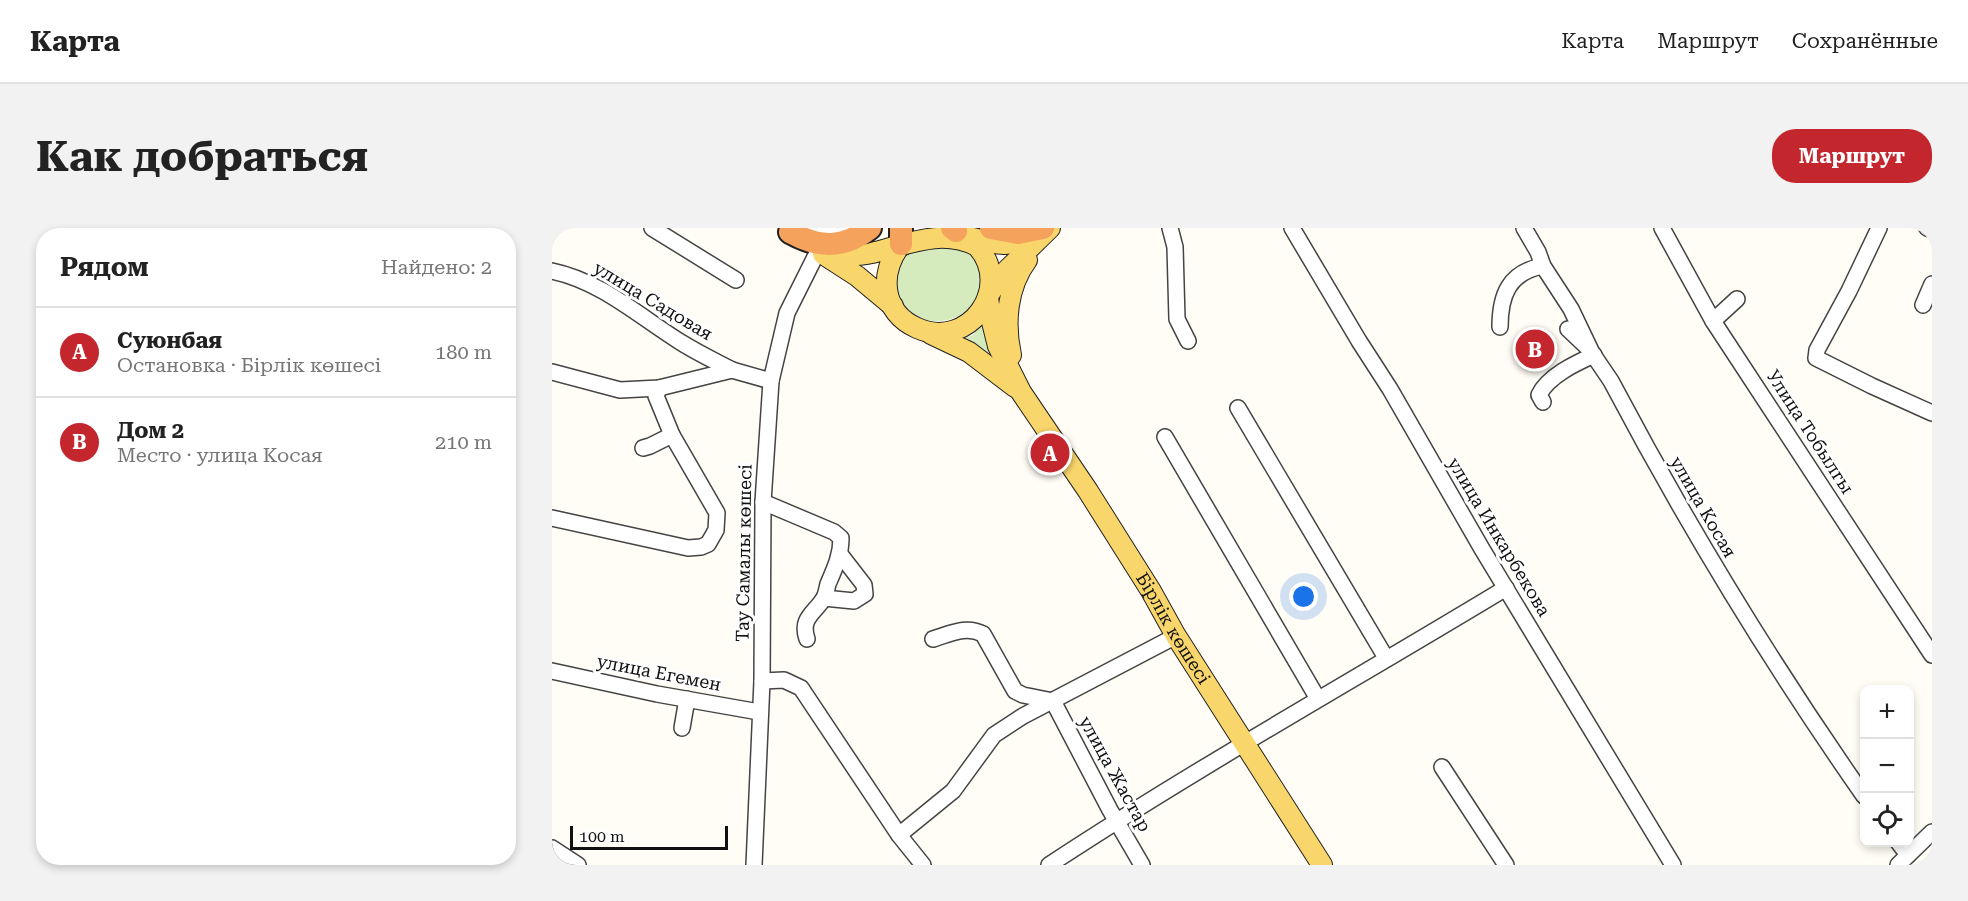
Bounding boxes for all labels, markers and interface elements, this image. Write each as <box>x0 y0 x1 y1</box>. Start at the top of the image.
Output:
text: Карта <box>30 25 120 58</box>
text: Карта <box>1561 29 1624 53</box>
text: Маршрут <box>1657 29 1759 53</box>
text: Сохранённые <box>1792 29 1938 53</box>
button: Маршрут <box>1772 129 1932 183</box>
text: Как добраться <box>36 132 368 181</box>
text: Рядом <box>60 252 149 282</box>
text: Найдено: 2 <box>381 255 492 279</box>
street label: улица Садовая <box>590 257 716 344</box>
pin: B <box>1516 326 1554 372</box>
text: Суюнбая <box>117 328 222 353</box>
text: A <box>72 340 87 364</box>
text: 180 m <box>435 340 492 364</box>
text: Остановка · Бірлік көшесі <box>117 353 381 377</box>
street label: Улица Тобылгы <box>1763 366 1858 498</box>
text: Дом 2 <box>117 418 184 443</box>
text: B <box>72 430 87 454</box>
text: 210 m <box>435 430 492 454</box>
pin: A <box>1030 430 1070 476</box>
text: Место · улица Косая <box>117 443 323 467</box>
street label: улица Косая <box>1666 452 1741 561</box>
street label: улица Инкарбекова <box>1444 454 1555 620</box>
street label: Тау Самалы көшесі <box>731 464 756 642</box>
street label: Бірлік көшесі <box>1132 568 1215 688</box>
your location <box>1289 582 1318 611</box>
street label: улица Егемен <box>595 650 723 695</box>
map controls <box>1860 685 1914 847</box>
button: + <box>1860 685 1914 739</box>
street label: улица Жастар <box>1075 712 1156 835</box>
button: − <box>1860 739 1914 793</box>
button: locate <box>1860 793 1914 847</box>
scale bar <box>570 823 728 850</box>
text: 100 m <box>579 827 625 846</box>

